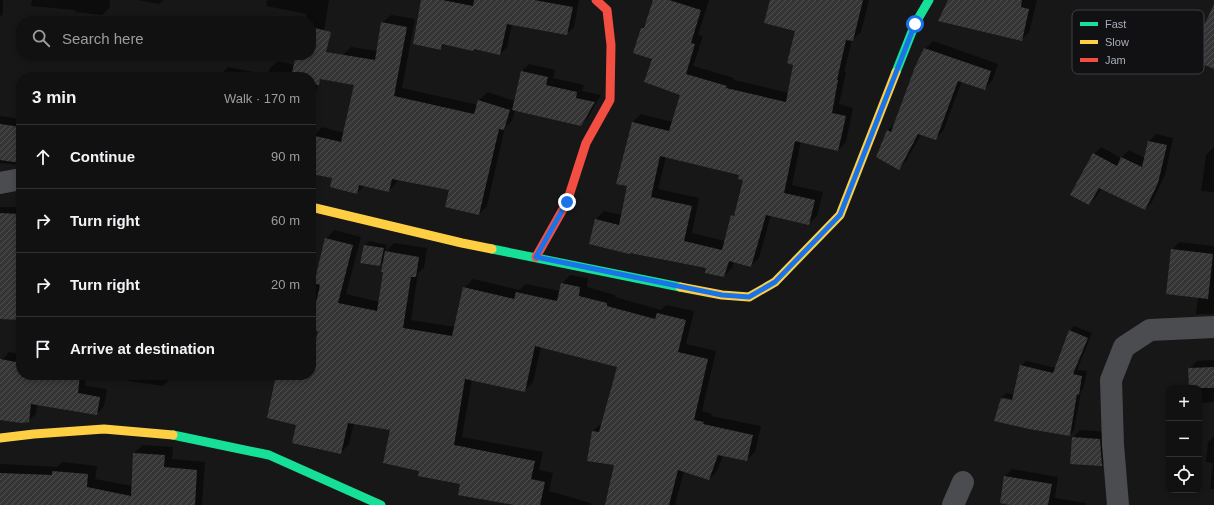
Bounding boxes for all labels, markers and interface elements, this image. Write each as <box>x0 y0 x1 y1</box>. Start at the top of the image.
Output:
legend <box>1072 10 1204 74</box>
route start <box>906 15 924 33</box>
search box <box>16 16 316 60</box>
text: Fast <box>1105 18 1126 30</box>
icon: search <box>30 27 52 49</box>
text: Search here <box>62 30 144 47</box>
text: Slow <box>1105 36 1129 48</box>
text: Jam <box>1105 54 1126 66</box>
text: 3 min <box>32 88 76 107</box>
text: Walk · 170 m <box>224 91 300 106</box>
icon: ahead <box>32 146 54 168</box>
text: Continue <box>70 148 135 165</box>
text: 90 m <box>271 149 300 164</box>
route end <box>558 193 576 211</box>
icon: right <box>32 210 54 232</box>
text: Turn right <box>70 212 140 229</box>
text: 60 m <box>271 213 300 228</box>
icon: right <box>32 274 54 296</box>
text: Turn right <box>70 276 140 293</box>
text: 20 m <box>271 277 300 292</box>
icon: arrive <box>32 338 54 360</box>
text: Arrive at destination <box>70 340 215 357</box>
map controls <box>1166 385 1202 493</box>
button: + <box>1166 385 1202 421</box>
button: − <box>1166 421 1202 457</box>
button: locate <box>1166 457 1202 493</box>

